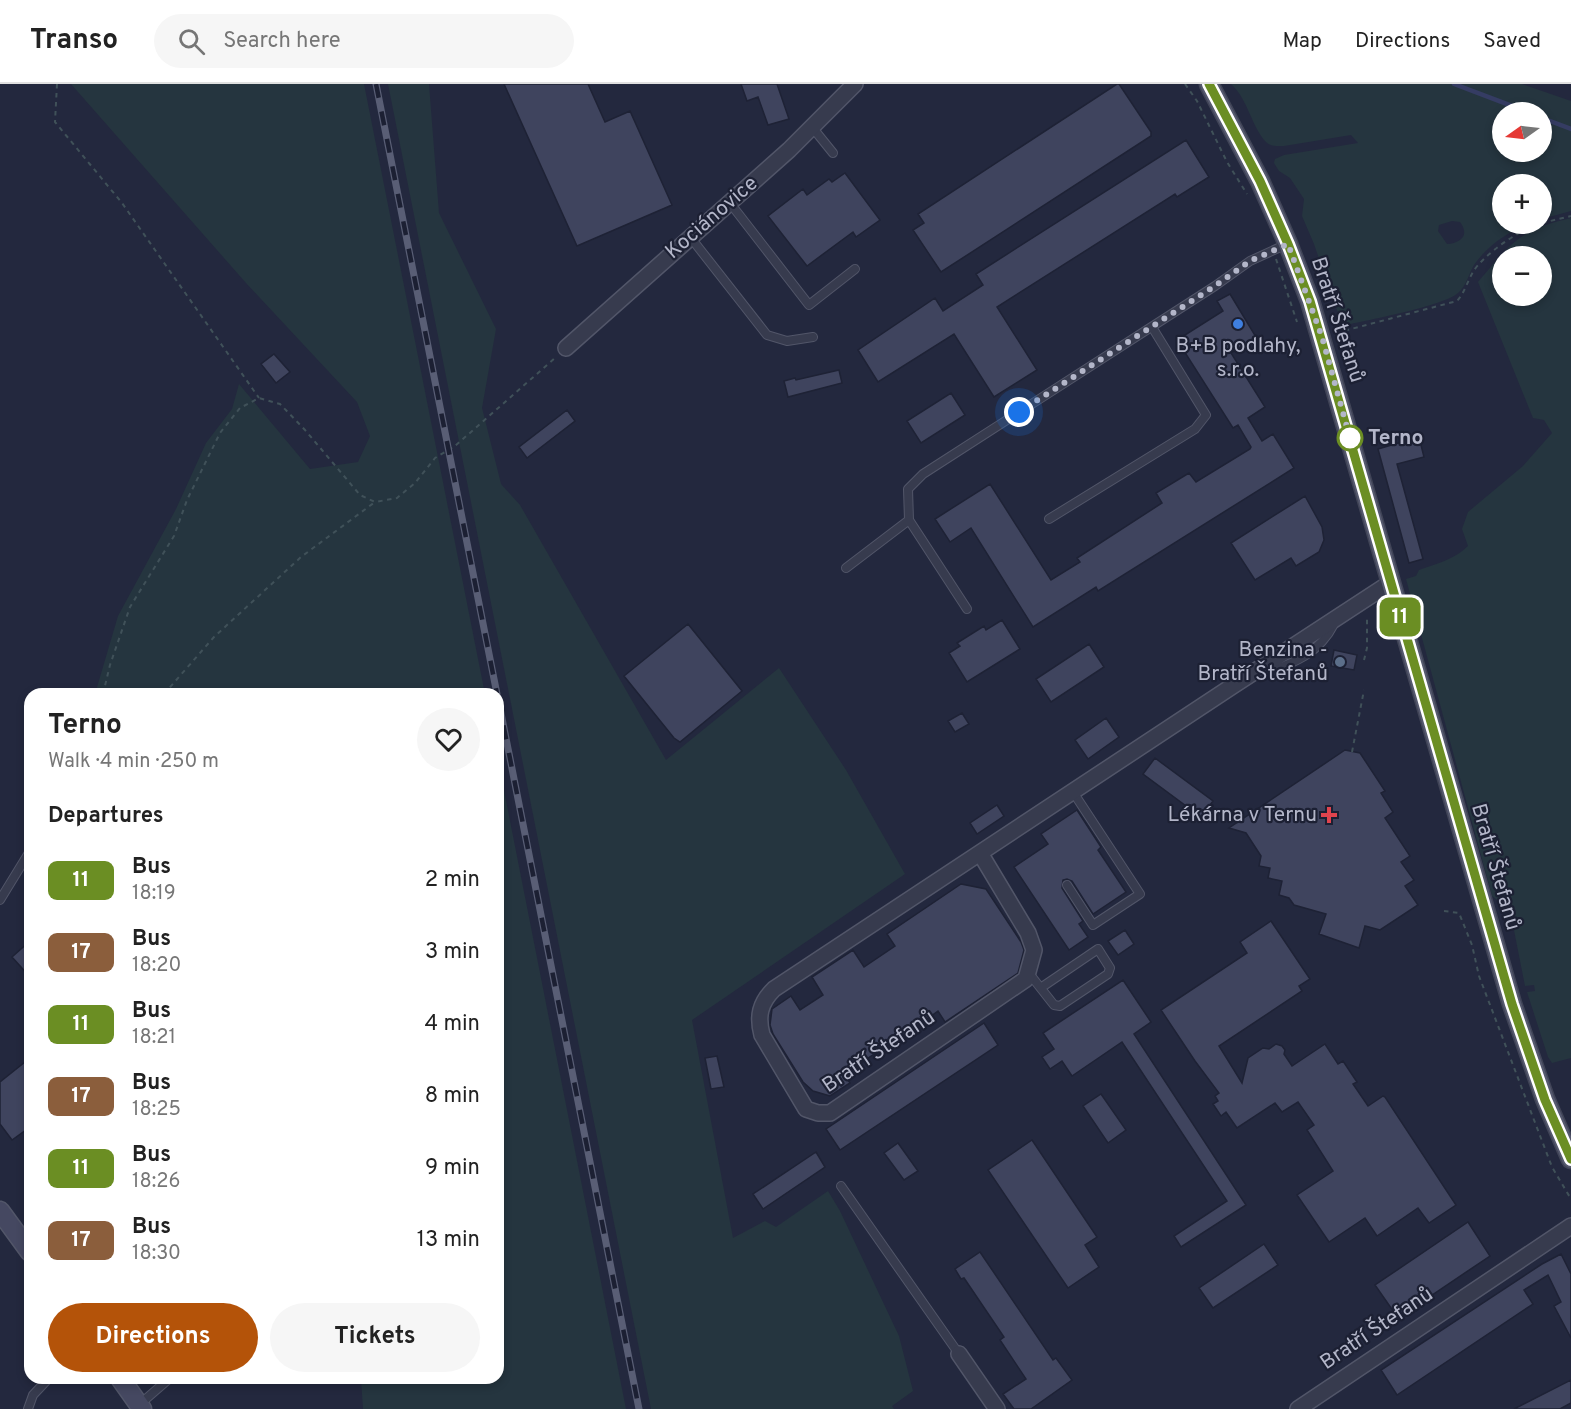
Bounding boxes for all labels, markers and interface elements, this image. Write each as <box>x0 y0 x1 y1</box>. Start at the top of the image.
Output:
search box <box>154 14 574 68</box>
text: Transo <box>30 23 118 59</box>
icon: search <box>175 25 208 58</box>
text: Search here <box>223 28 341 55</box>
text: Map <box>1282 28 1322 55</box>
text: Directions <box>1355 28 1450 55</box>
text: Saved <box>1483 28 1541 55</box>
north arrow <box>1492 102 1552 162</box>
map controls <box>1492 102 1552 306</box>
street label: Kociánovice <box>660 170 764 266</box>
button: + <box>1492 174 1552 234</box>
button: − <box>1492 246 1552 306</box>
street label: Bratří Štefanů <box>1304 253 1371 386</box>
marker: B+B podlahy, s.r.o. <box>1231 317 1245 331</box>
place label: B+B podlahy, s.r.o. <box>1176 333 1300 384</box>
your location <box>1004 397 1034 427</box>
marker: Terno <box>1337 425 1363 451</box>
place label: Terno <box>1368 425 1424 452</box>
line badge: 11 <box>1373 598 1427 636</box>
text: 11 <box>1392 604 1408 631</box>
place label: Benzina - Bratří Štefanů <box>1197 637 1328 688</box>
marker: Benzina - Bratří Štefanů <box>1333 655 1347 669</box>
text: Terno <box>48 708 122 744</box>
button: heart <box>417 708 480 771</box>
text: Walk · 4 min · 250 m <box>48 749 219 775</box>
street label: Bratří Štefanů <box>1464 800 1527 933</box>
place label: Lékárna v Ternu <box>1167 802 1317 829</box>
text: Departures <box>48 803 164 830</box>
marker: Lékárna v Ternu <box>1322 808 1336 822</box>
text: Bus <box>132 854 171 881</box>
text: 11 <box>73 867 89 894</box>
text: 2 min <box>425 867 480 894</box>
text: 18:19 <box>132 881 176 907</box>
text: Bus <box>132 926 171 953</box>
text: 17 <box>71 939 91 966</box>
text: 3 min <box>425 939 480 966</box>
text: 18:20 <box>132 953 181 979</box>
text: Bus <box>132 998 171 1025</box>
street label: Bratří Štefanů <box>817 1003 941 1100</box>
text: 11 <box>73 1011 89 1038</box>
text: 4 min <box>425 1011 480 1038</box>
text: 18:21 <box>132 1025 176 1051</box>
text: Bus <box>132 1070 171 1097</box>
text: 17 <box>71 1083 91 1110</box>
text: 8 min <box>425 1083 480 1110</box>
text: 18:25 <box>132 1097 181 1123</box>
text: Bus <box>132 1142 171 1169</box>
text: 11 <box>73 1155 89 1182</box>
text: 9 min <box>425 1155 480 1182</box>
text: 18:26 <box>132 1169 180 1195</box>
text: Bus <box>132 1214 171 1241</box>
text: 17 <box>71 1227 91 1254</box>
text: 13 min <box>417 1227 480 1254</box>
text: 18:30 <box>132 1241 181 1267</box>
street label: Bratří Štefanů <box>1315 1280 1439 1377</box>
button: Directions <box>48 1303 258 1372</box>
button: Tickets <box>270 1303 480 1372</box>

